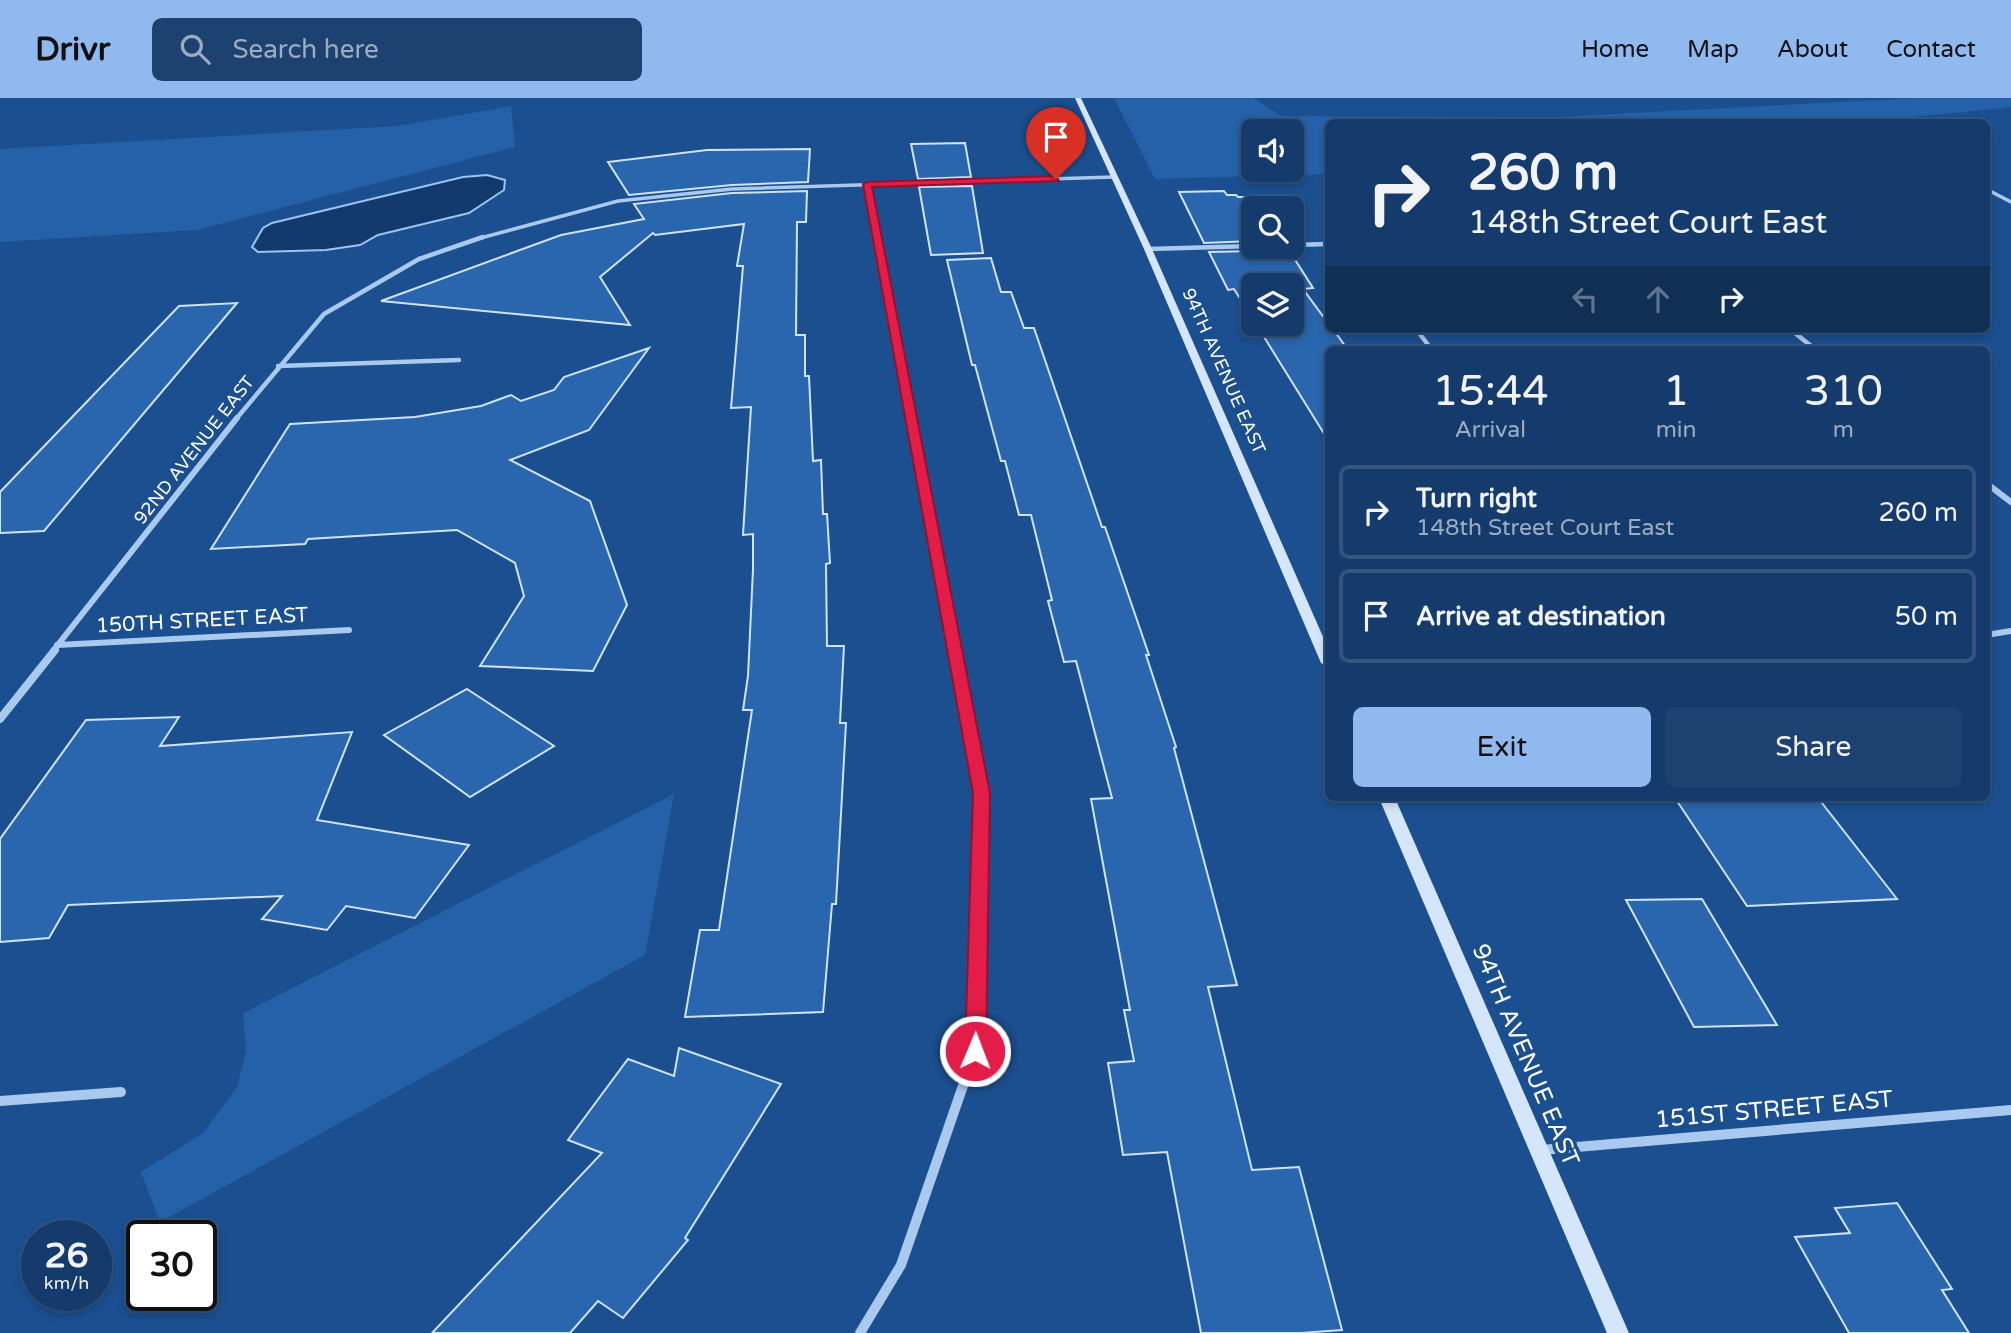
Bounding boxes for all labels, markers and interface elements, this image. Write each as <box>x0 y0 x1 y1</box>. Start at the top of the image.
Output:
search box <box>152 18 642 81</box>
text: Drivr <box>35 30 110 69</box>
icon: search <box>176 30 214 68</box>
text: Search here <box>232 34 379 65</box>
text: Home <box>1581 35 1649 64</box>
text: Map <box>1687 35 1739 64</box>
text: About <box>1777 35 1848 64</box>
text: Contact <box>1886 35 1976 64</box>
pin <box>1026 107 1086 179</box>
icon: arrive <box>1037 118 1075 156</box>
map controls <box>1241 119 1304 336</box>
button: sound <box>1241 119 1304 182</box>
text: 260 m <box>1468 144 1618 203</box>
icon: right <box>1353 147 1444 238</box>
button: search <box>1241 196 1304 259</box>
text: 148th Street Court East <box>1468 204 1827 242</box>
button: layers <box>1241 273 1304 336</box>
icon: left <box>1566 280 1604 318</box>
icon: ahead <box>1639 280 1677 318</box>
icon: right <box>1712 280 1750 318</box>
street label: 94TH AVENUE EAST <box>1178 285 1270 457</box>
text: 15:44 <box>1432 366 1549 417</box>
text: 1 <box>1663 366 1689 417</box>
text: 310 <box>1804 366 1883 417</box>
street label: 92ND AVENUE EAST <box>129 371 259 529</box>
text: Arrival <box>1455 416 1526 444</box>
text: min <box>1656 416 1697 444</box>
text: m <box>1833 416 1854 444</box>
text: Turn right <box>1416 483 1537 514</box>
icon: right <box>1357 493 1395 531</box>
text: 260 m <box>1878 497 1958 528</box>
text: 148th Street Court East <box>1416 514 1674 542</box>
icon: arrive <box>1357 597 1395 635</box>
text: Arrive at destination <box>1416 601 1666 632</box>
text: 50 m <box>1895 601 1958 632</box>
street label: 150TH STREET EAST <box>95 602 309 639</box>
button: Exit <box>1353 707 1651 787</box>
button: Share <box>1665 707 1962 787</box>
street label: 94TH AVENUE EAST <box>1466 940 1586 1171</box>
position arrow <box>938 1014 1012 1088</box>
street label: 151ST STREET EAST <box>1654 1085 1895 1134</box>
speed limit sign: 30 <box>126 1220 217 1311</box>
text: 26 <box>45 1235 88 1277</box>
text: km/h <box>44 1272 89 1294</box>

